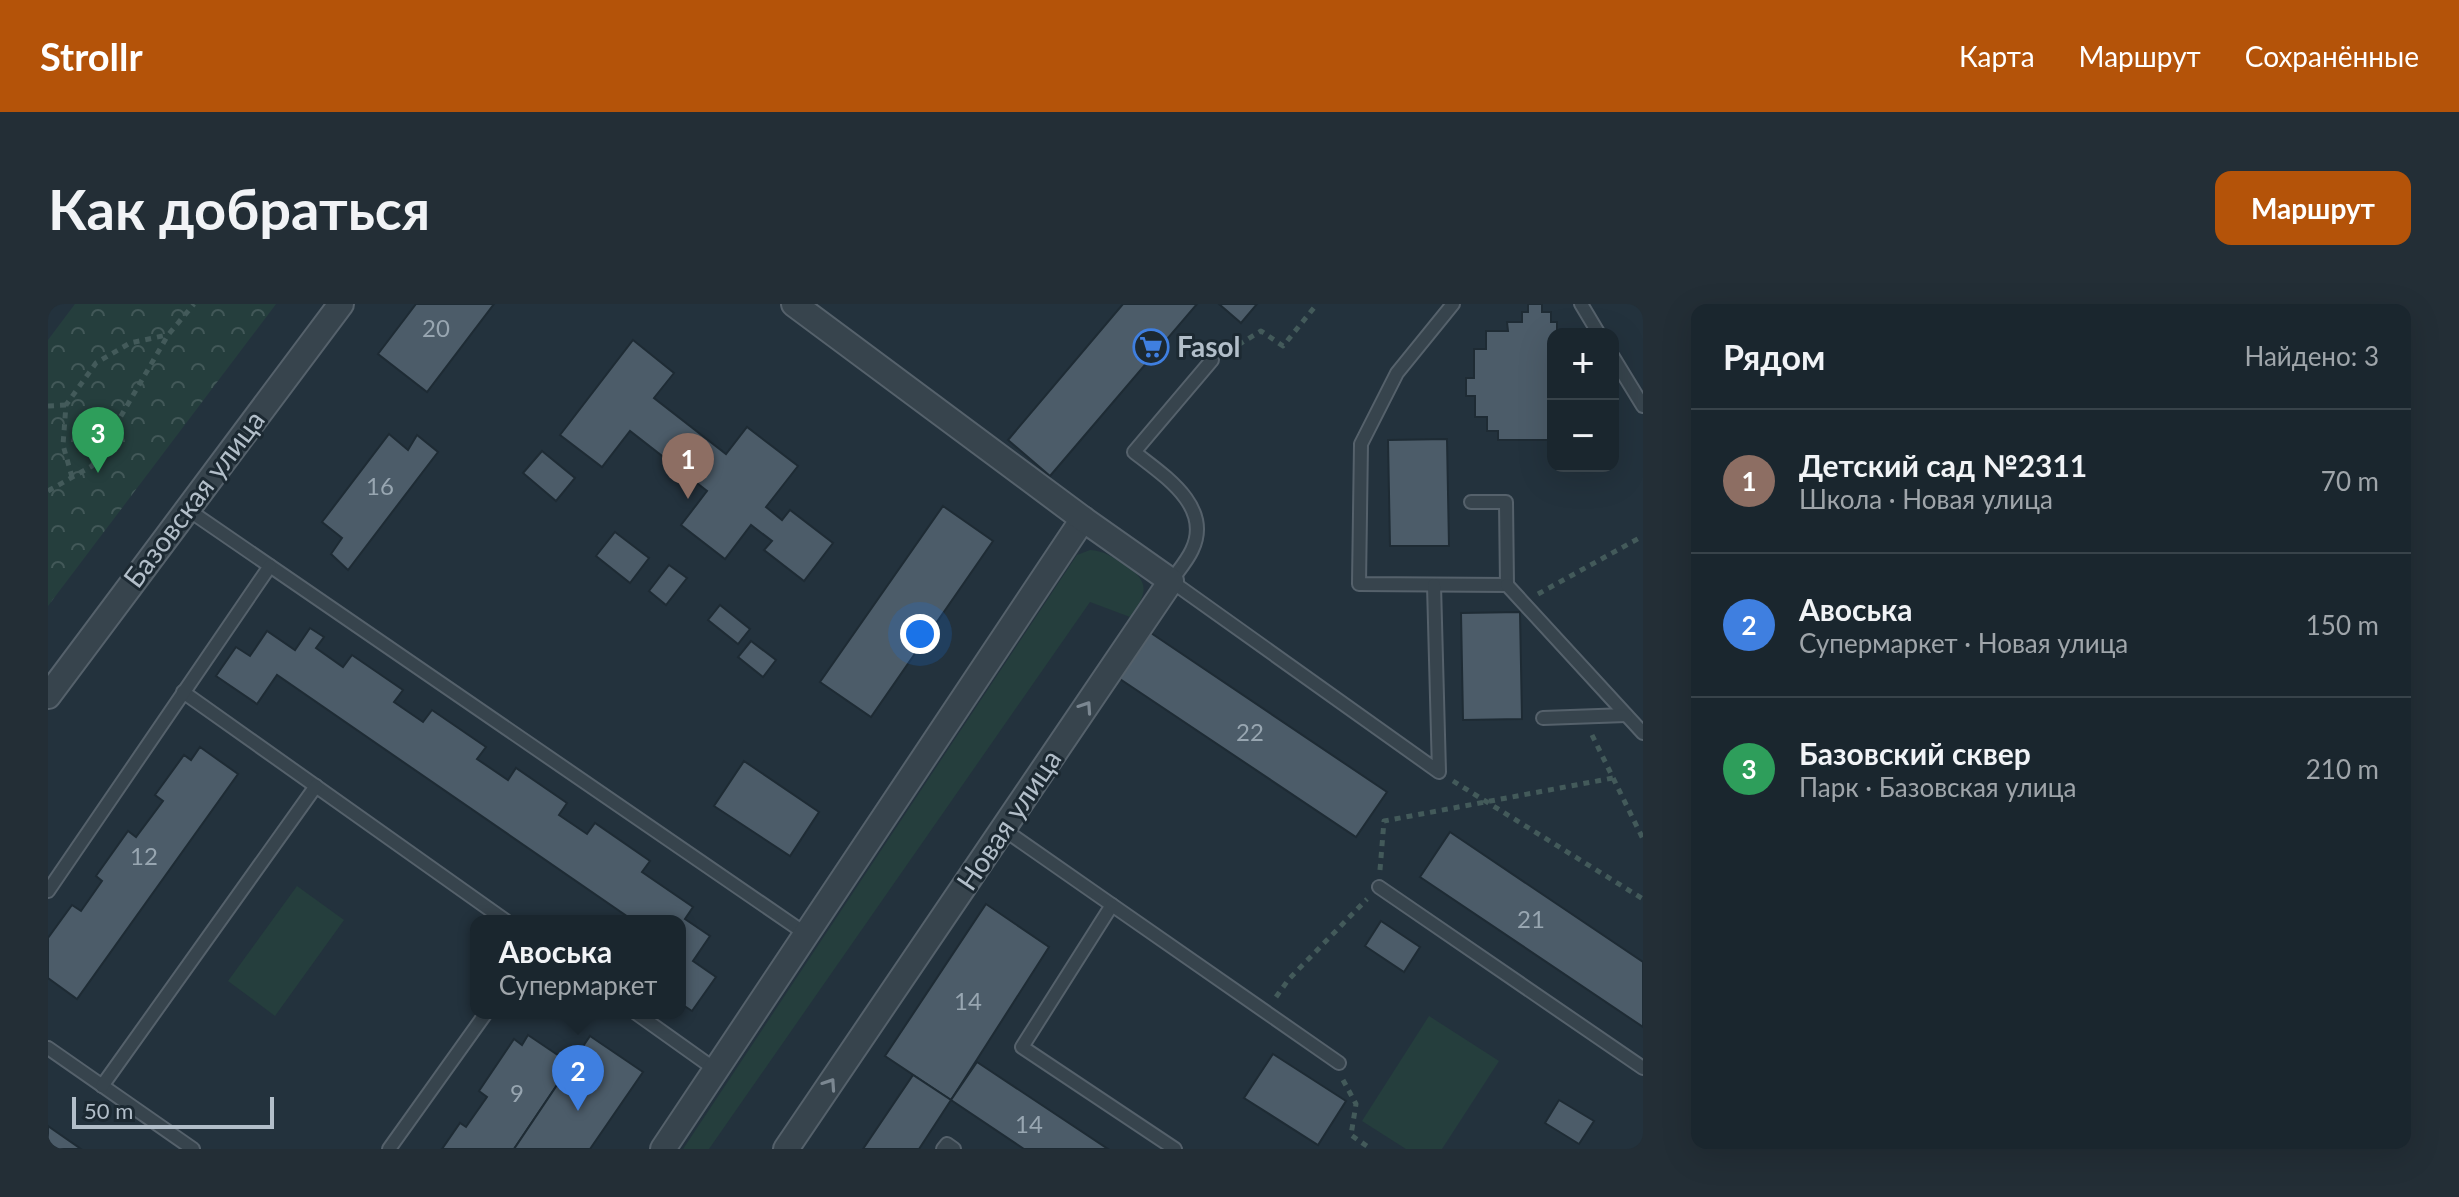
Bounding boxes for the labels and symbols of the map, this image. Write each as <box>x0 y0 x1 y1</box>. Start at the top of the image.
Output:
house number: 20 <box>422 313 450 342</box>
supermarket icon: Fasol <box>1132 328 1170 366</box>
place label: Fasol <box>1177 329 1241 363</box>
street label: Базовская улица <box>116 403 271 594</box>
pin: 3 <box>72 407 124 473</box>
pin: 1 <box>662 433 714 499</box>
house number: 16 <box>366 471 394 500</box>
your location <box>900 614 940 654</box>
one-way arrow <box>1076 701 1091 716</box>
house number: 22 <box>1236 717 1264 746</box>
street label: Новая улица <box>949 743 1068 896</box>
house number: 12 <box>130 841 158 870</box>
house number: 21 <box>1517 904 1545 933</box>
house number: 14 <box>954 986 982 1015</box>
pin: 2 <box>552 1045 604 1111</box>
house number: 9 <box>510 1078 524 1107</box>
one-way arrow <box>820 1079 835 1093</box>
scale bar <box>72 1093 274 1129</box>
house number: 14 <box>1015 1109 1043 1138</box>

